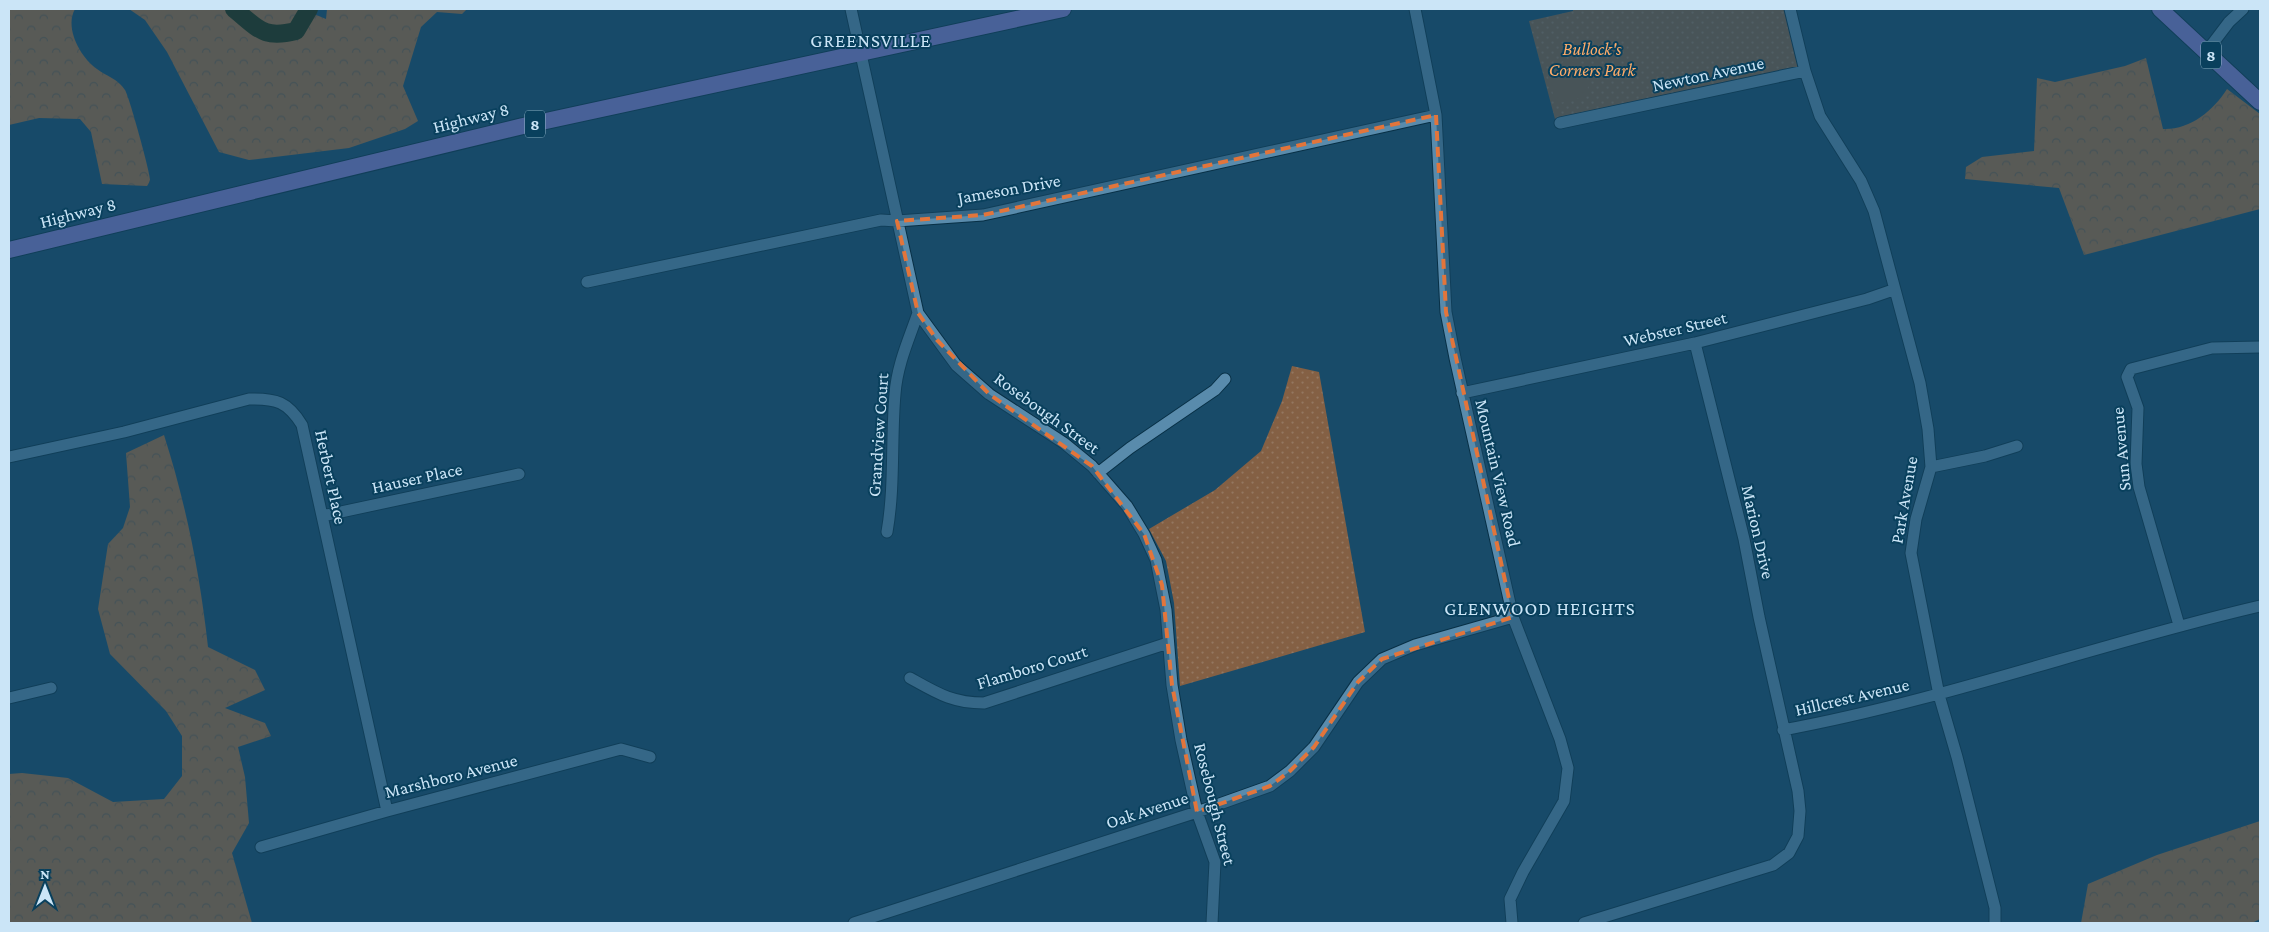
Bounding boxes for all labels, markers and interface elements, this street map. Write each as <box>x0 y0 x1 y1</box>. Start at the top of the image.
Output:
district label: GREENSVILLE <box>810 30 932 51</box>
park label: Bullock's Corners Park <box>1549 39 1636 80</box>
road number: 8 <box>2201 42 2221 68</box>
street label: Newton Avenue <box>1650 52 1766 96</box>
street label: Highway 8 <box>431 99 511 137</box>
road number: 8 <box>525 110 545 138</box>
street label: Jameson Drive <box>954 170 1062 208</box>
street label: Highway 8 <box>38 194 118 232</box>
street label: Webster Street <box>1621 307 1730 351</box>
street label: Rosebough Street <box>990 368 1104 458</box>
street label: Grandview Court <box>864 372 892 497</box>
street label: Mountain View Road <box>1471 397 1525 549</box>
street label: Sun Avenue <box>2107 406 2135 492</box>
street label: Herbert Place <box>311 428 351 526</box>
street label: Park Avenue <box>1886 455 1922 545</box>
street label: Hauser Place <box>370 459 464 497</box>
street label: Marion Drive <box>1738 483 1779 581</box>
district label: GLENWOOD HEIGHTS <box>1444 598 1636 619</box>
street label: Flamboro Court <box>974 640 1091 693</box>
street label: Hillcrest Avenue <box>1793 674 1911 720</box>
street label: Rosebough Street <box>1190 741 1240 868</box>
street label: Marshboro Avenue <box>383 750 519 802</box>
street label: Oak Avenue <box>1103 787 1191 833</box>
north arrow <box>20 862 70 912</box>
text: N <box>40 866 50 882</box>

